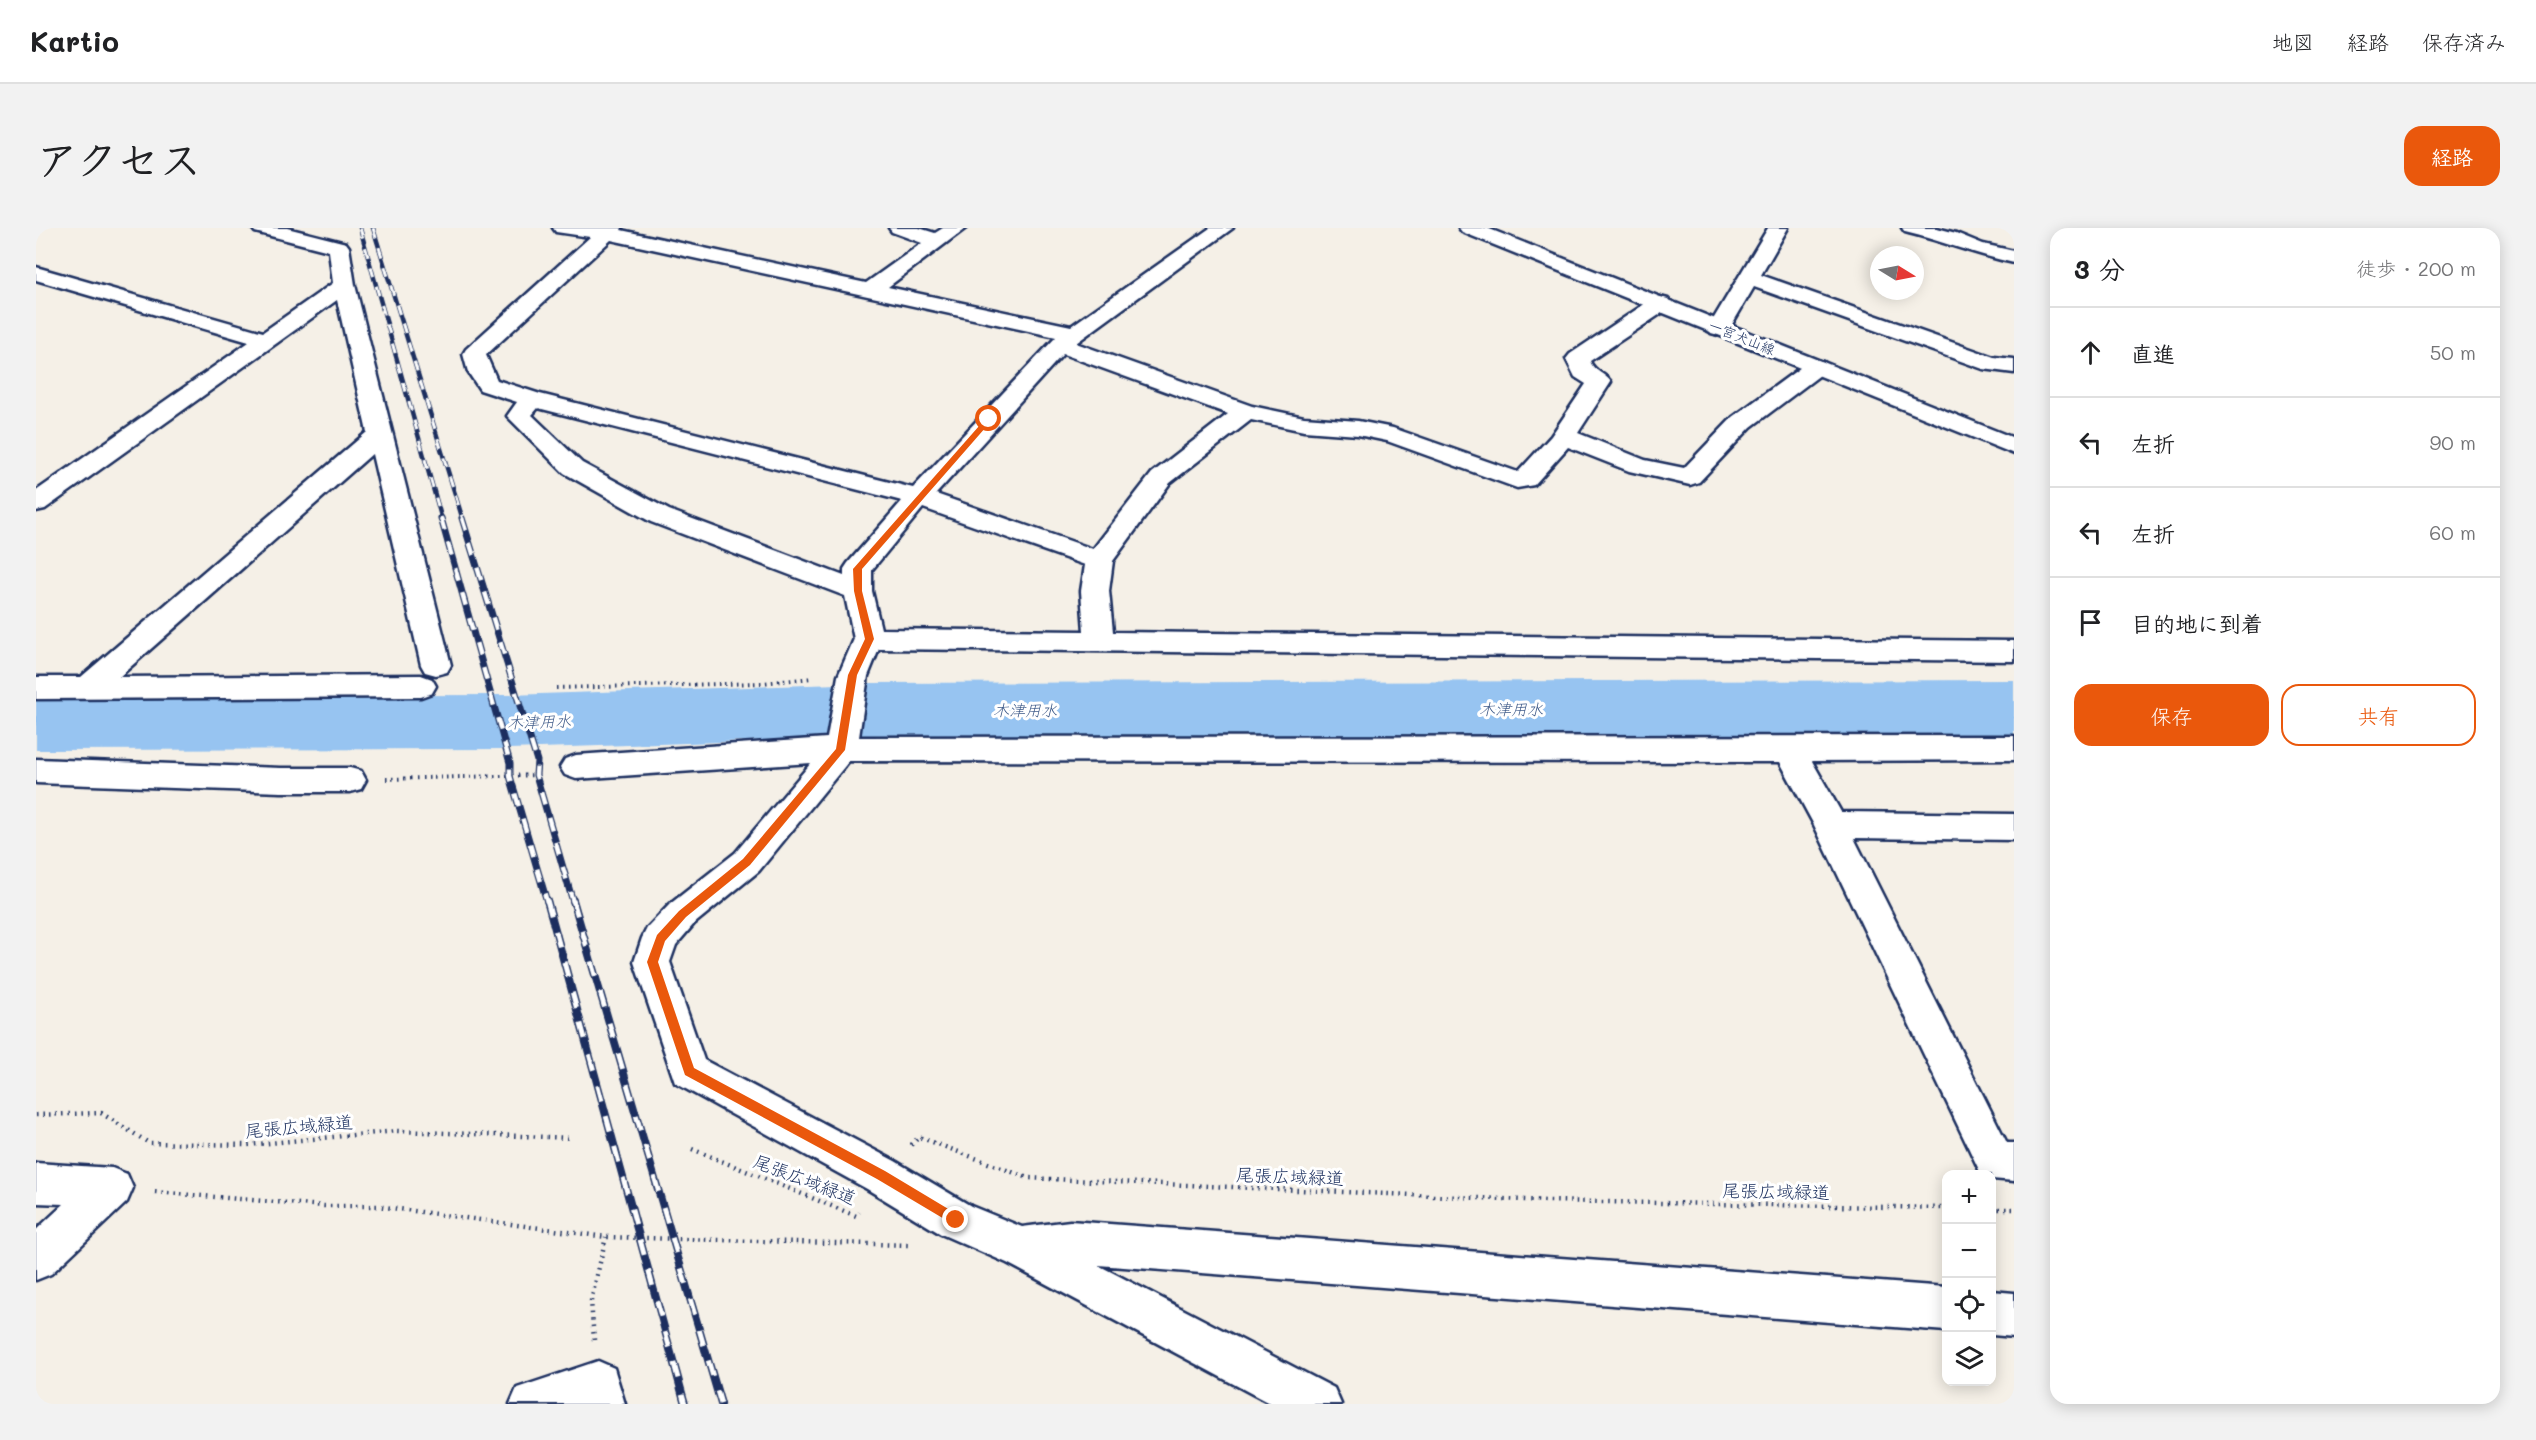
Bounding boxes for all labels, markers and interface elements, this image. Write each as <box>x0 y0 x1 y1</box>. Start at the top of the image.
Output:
text: Kartio <box>30 23 119 59</box>
text: 地図 <box>2272 28 2314 55</box>
text: 経路 <box>2347 28 2389 55</box>
text: 保存済み <box>2422 28 2506 55</box>
button: 経路 <box>2404 126 2500 186</box>
text: アクセス <box>36 131 201 186</box>
north arrow <box>1870 246 1924 300</box>
text: 3 分 <box>2074 252 2125 286</box>
text: 徒歩 · 200 m <box>2356 255 2476 281</box>
street label: 一宮犬山線 <box>1706 315 1778 359</box>
icon: ahead <box>2074 336 2107 369</box>
text: 直進 <box>2131 339 2175 368</box>
text: 50 m <box>2430 339 2476 365</box>
route start <box>975 405 1001 431</box>
icon: left <box>2074 426 2107 459</box>
text: 左折 <box>2131 429 2175 458</box>
text: 90 m <box>2430 429 2476 455</box>
icon: left <box>2074 516 2107 549</box>
text: 左折 <box>2131 519 2175 548</box>
text: 60 m <box>2429 519 2476 545</box>
icon: arrive <box>2074 606 2107 639</box>
text: 目的地に到着 <box>2131 609 2263 638</box>
button: 保存 <box>2074 684 2269 746</box>
button: 共有 <box>2281 684 2476 746</box>
water label: 木津用水 <box>1479 698 1543 719</box>
water label: 木津用水 <box>993 699 1057 720</box>
water label: 木津用水 <box>507 709 571 733</box>
street label: 尾張広域緑道 <box>244 1109 354 1143</box>
street label: 尾張広域緑道 <box>750 1148 860 1210</box>
street label: 尾張広域緑道 <box>1236 1162 1344 1190</box>
map controls <box>1942 1170 1996 1386</box>
button: + <box>1942 1170 1996 1224</box>
street label: 尾張広域緑道 <box>1722 1178 1830 1204</box>
route end <box>942 1206 968 1232</box>
button: − <box>1942 1224 1996 1278</box>
button: locate <box>1942 1278 1996 1332</box>
button: layers <box>1942 1332 1996 1386</box>

